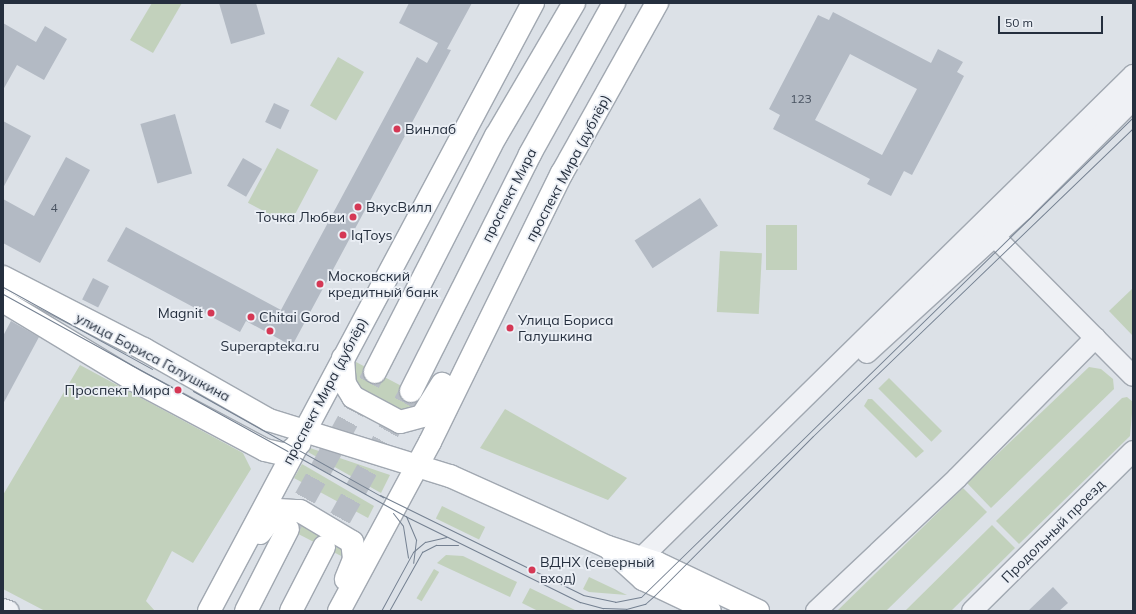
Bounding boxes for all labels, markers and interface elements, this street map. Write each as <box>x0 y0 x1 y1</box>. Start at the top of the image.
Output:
scale bar <box>1000 8 1105 34</box>
text: 50 m <box>1005 15 1033 30</box>
street label: проспект Мира (дублёр) <box>522 92 614 244</box>
house number: 123 <box>790 92 812 106</box>
place label: Винлаб <box>405 121 456 137</box>
marker: Винлаб <box>392 124 402 134</box>
street label: проспект Мира <box>478 145 540 245</box>
place label: ВкусВилл <box>366 199 432 215</box>
house number: 4 <box>50 201 58 215</box>
marker: ВкусВилл <box>353 202 363 212</box>
place label: Точка Любви <box>256 209 345 225</box>
marker: Точка Любви <box>348 212 358 222</box>
place label: IqToys <box>351 227 393 243</box>
marker: IqToys <box>338 230 348 240</box>
place label: Московский кредитный банк <box>328 268 438 300</box>
marker: Московский кредитный банк <box>315 279 325 289</box>
place label: Magnit <box>158 305 203 321</box>
marker: Magnit <box>206 308 216 318</box>
street label: улица Бориса Галушкина <box>73 309 233 405</box>
place label: Chitai Gorod <box>259 309 340 325</box>
marker: Chitai Gorod <box>246 312 256 322</box>
place label: Улица Бориса Галушкина <box>518 312 614 344</box>
street label: проспект Мира (дублёр) <box>279 315 371 467</box>
marker: Улица Бориса Галушкина <box>505 323 515 333</box>
marker: Superapteka.ru <box>265 326 275 336</box>
place label: Superapteka.ru <box>221 338 319 354</box>
place label: Проспект Мира <box>64 382 170 398</box>
marker: Проспект Мира <box>173 385 183 395</box>
street label: Продольный проезд <box>998 476 1108 586</box>
place label: ВДНХ (северный вход) <box>540 554 655 586</box>
marker: ВДНХ (северный вход) <box>527 565 537 575</box>

